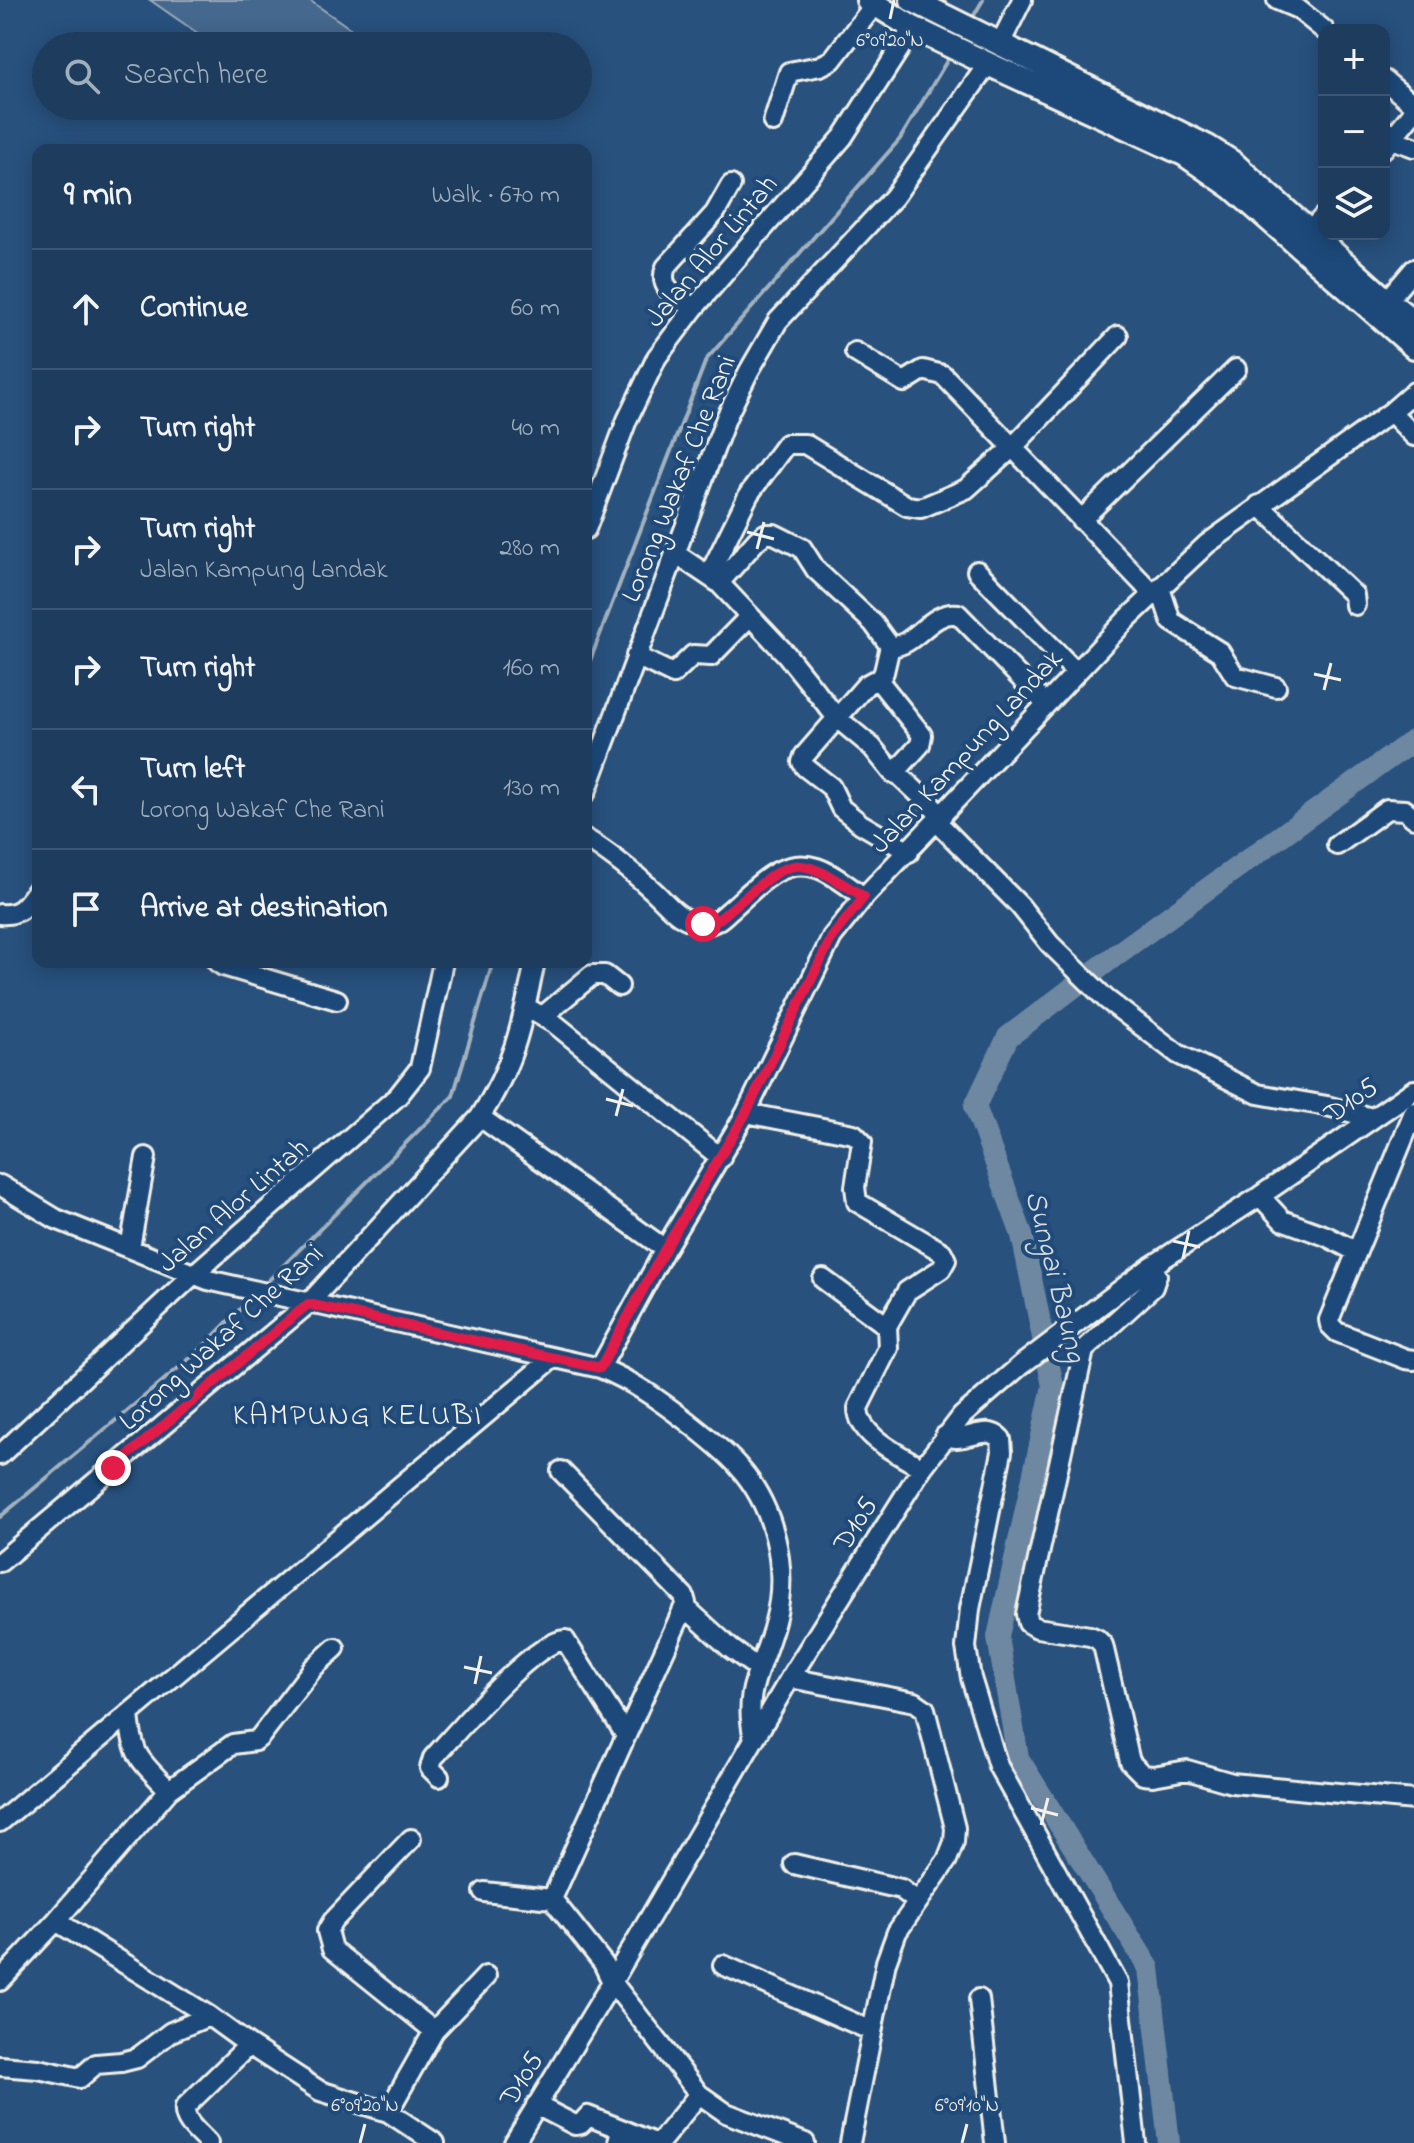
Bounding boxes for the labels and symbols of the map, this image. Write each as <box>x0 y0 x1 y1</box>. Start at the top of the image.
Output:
text: 6°09'20"N <box>856 27 924 56</box>
street label: Jalan Alor Lintah <box>636 167 789 338</box>
street label: Lorong Wakaf Che Rani <box>612 350 749 609</box>
street label: Jalan Kampung Landak <box>862 640 1074 864</box>
route start <box>685 906 721 942</box>
street label: D105 <box>1316 1069 1387 1136</box>
street label: Jalan Alor Lintah <box>150 1129 319 1284</box>
water label: Sungai Baung <box>1012 1186 1097 1368</box>
street label: Lorong Wakaf Che Rani <box>111 1235 334 1442</box>
district label: KAMPUNG KELUBI <box>233 1395 483 1439</box>
route end <box>95 1450 131 1486</box>
street label: D105 <box>824 1490 890 1561</box>
street label: D105 <box>490 2045 555 2116</box>
text: 6°09'20"N <box>331 2092 399 2121</box>
text: 6°09'10"N <box>935 2092 999 2121</box>

